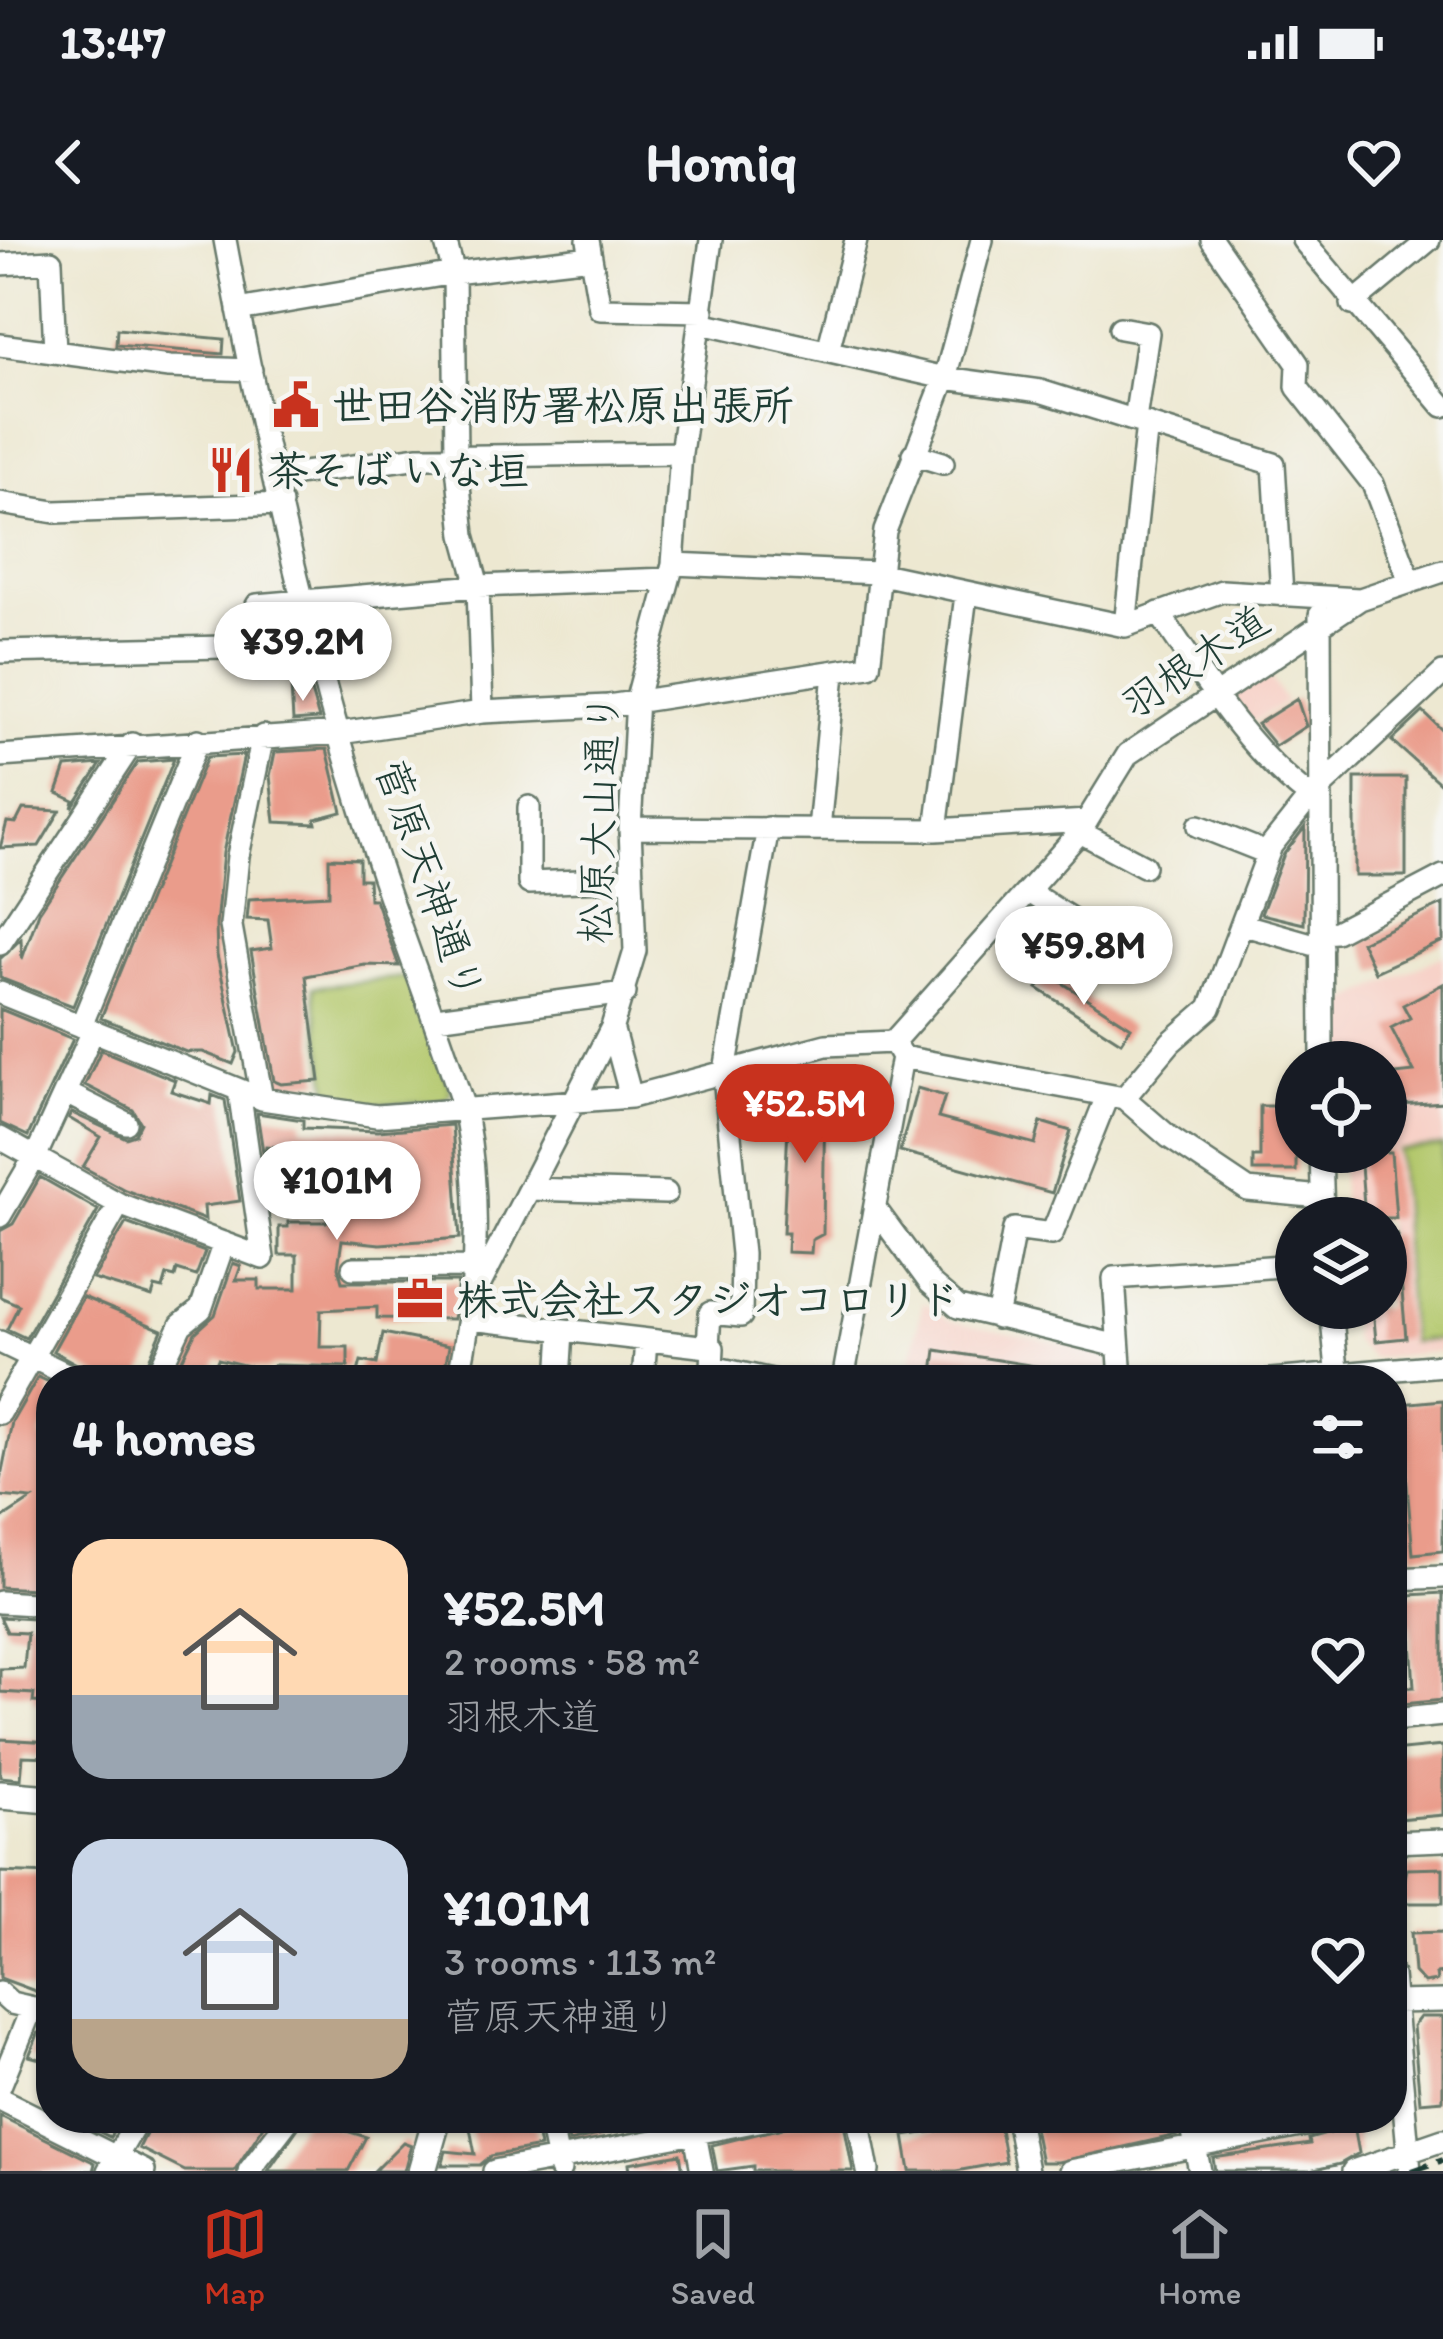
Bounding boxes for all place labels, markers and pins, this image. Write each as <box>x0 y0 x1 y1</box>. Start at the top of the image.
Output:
public building icon: 世田谷消防署松原出張所 <box>271 380 321 430</box>
place label: 世田谷消防署松原出張所 <box>332 380 794 431</box>
restaurant icon: 茶そば いな垣 <box>206 445 256 495</box>
place label: 茶そば いな垣 <box>267 445 528 496</box>
pin: ¥39.2M <box>205 602 401 704</box>
pin: ¥59.8M <box>986 906 1182 1008</box>
pin: ¥52.5M <box>707 1064 903 1166</box>
pin: ¥101M <box>253 1141 421 1243</box>
office icon: 株式会社スタジオコロリド <box>395 1274 445 1324</box>
place label: 株式会社スタジオコロリド <box>456 1274 961 1325</box>

